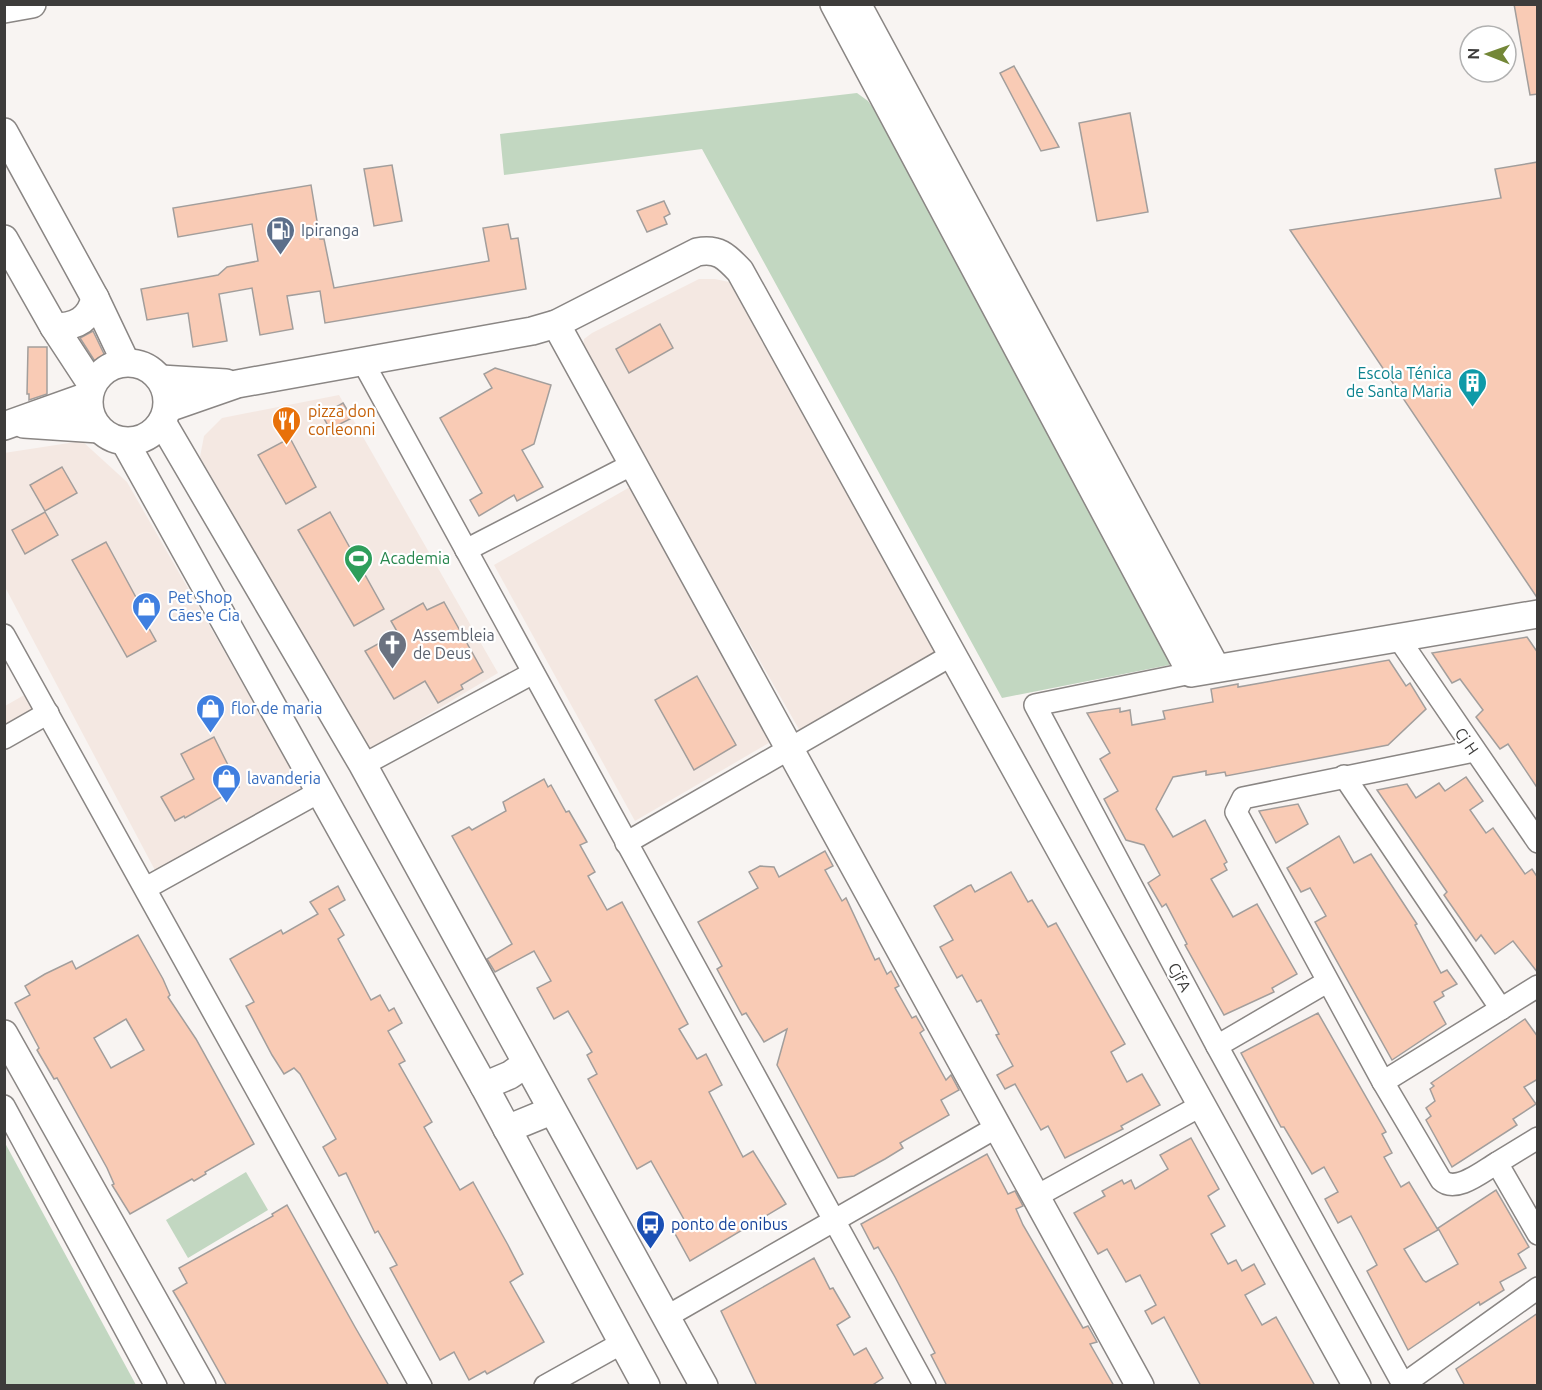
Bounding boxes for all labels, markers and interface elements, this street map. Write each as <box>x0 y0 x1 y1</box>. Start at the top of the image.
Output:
north arrow <box>1458 24 1518 84</box>
text: N <box>1464 48 1482 60</box>
fuel station icon: Ipiranga <box>264 214 296 256</box>
place label: Ipiranga <box>301 221 359 239</box>
place label: Escola Ténica de Santa Maria <box>1346 364 1452 400</box>
building icon: Escola Ténica de Santa Maria <box>1457 366 1489 408</box>
place label: pizza don corleonni <box>308 402 376 438</box>
restaurant icon: pizza don corleonni <box>271 404 303 446</box>
sports icon: Academia <box>343 542 375 584</box>
place label: Academia <box>380 549 450 567</box>
place label: Pet Shop Cães e Cia <box>168 588 240 624</box>
shop icon: Pet Shop Cães e Cia <box>131 590 163 632</box>
place label: Assembleia de Deus <box>413 626 495 662</box>
church icon: Assembleia de Deus <box>376 628 408 670</box>
shop icon: flor de maria <box>194 692 226 734</box>
place label: flor de maria <box>231 699 322 717</box>
street label: Cj H <box>1452 724 1482 758</box>
shop icon: lavanderia <box>210 762 242 804</box>
place label: lavanderia <box>247 769 321 787</box>
street label: CjfA <box>1165 959 1195 995</box>
bus stop icon: ponto de onibus <box>634 1208 666 1250</box>
place label: ponto de onibus <box>671 1215 788 1233</box>

